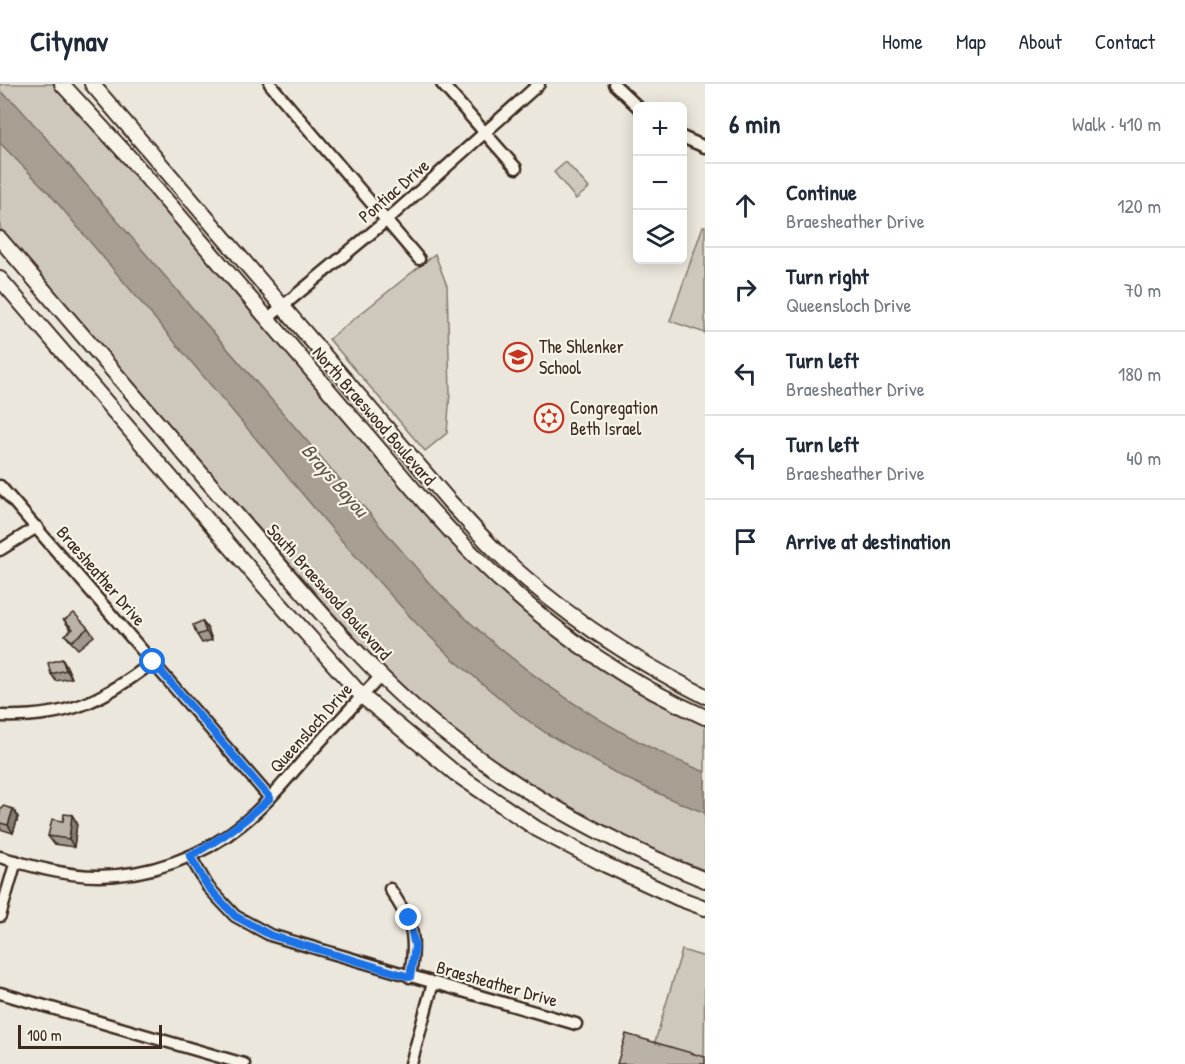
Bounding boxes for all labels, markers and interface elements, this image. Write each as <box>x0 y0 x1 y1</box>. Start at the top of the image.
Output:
text: Citynav <box>30 22 108 60</box>
text: Home <box>882 27 923 56</box>
text: Map <box>956 27 986 56</box>
text: About <box>1019 27 1062 56</box>
text: Contact <box>1095 27 1155 56</box>
map controls <box>633 102 687 264</box>
button: + <box>633 102 687 156</box>
text: 6 min <box>729 106 781 141</box>
text: Walk · 410 m <box>1072 110 1161 137</box>
street label: Pontiac Drive <box>353 153 434 228</box>
button: − <box>633 156 687 210</box>
text: Continue <box>786 177 857 207</box>
icon: ahead <box>729 189 762 222</box>
text: 120 m <box>1117 192 1161 219</box>
text: Braesheather Drive <box>786 207 925 234</box>
button: layers <box>633 210 687 264</box>
text: Turn right <box>786 261 869 291</box>
icon: right <box>729 273 762 306</box>
text: 70 m <box>1124 276 1161 303</box>
text: Queensloch Drive <box>786 291 912 318</box>
place label: The Shlenker School <box>539 334 624 380</box>
street label: North Braeswood Boulevard <box>307 341 442 491</box>
school or university icon: The Shlenker School <box>502 341 534 373</box>
text: Turn left <box>786 345 859 375</box>
icon: left <box>729 357 762 390</box>
text: 180 m <box>1118 360 1161 387</box>
text: Braesheather Drive <box>786 375 925 402</box>
place label: Congregation Beth Israel <box>570 395 658 441</box>
synagogue icon: Congregation Beth Israel <box>533 402 565 434</box>
text: Turn left <box>786 429 859 459</box>
water label: Brays Bayou <box>295 437 376 524</box>
icon: left <box>729 441 762 474</box>
text: 40 m <box>1126 444 1161 471</box>
text: Braesheather Drive <box>786 459 925 486</box>
street label: South Braeswood Boulevard <box>261 518 397 665</box>
street label: Braesheather Drive <box>51 520 152 631</box>
icon: arrive <box>729 525 762 558</box>
text: Arrive at destination <box>786 526 951 556</box>
route start <box>139 648 165 674</box>
street label: Queensloch Drive <box>264 677 358 778</box>
route end <box>395 904 421 930</box>
street label: Braesheather Drive <box>434 954 561 1013</box>
scale bar <box>18 1022 162 1050</box>
text: 100 m <box>27 1024 62 1046</box>

